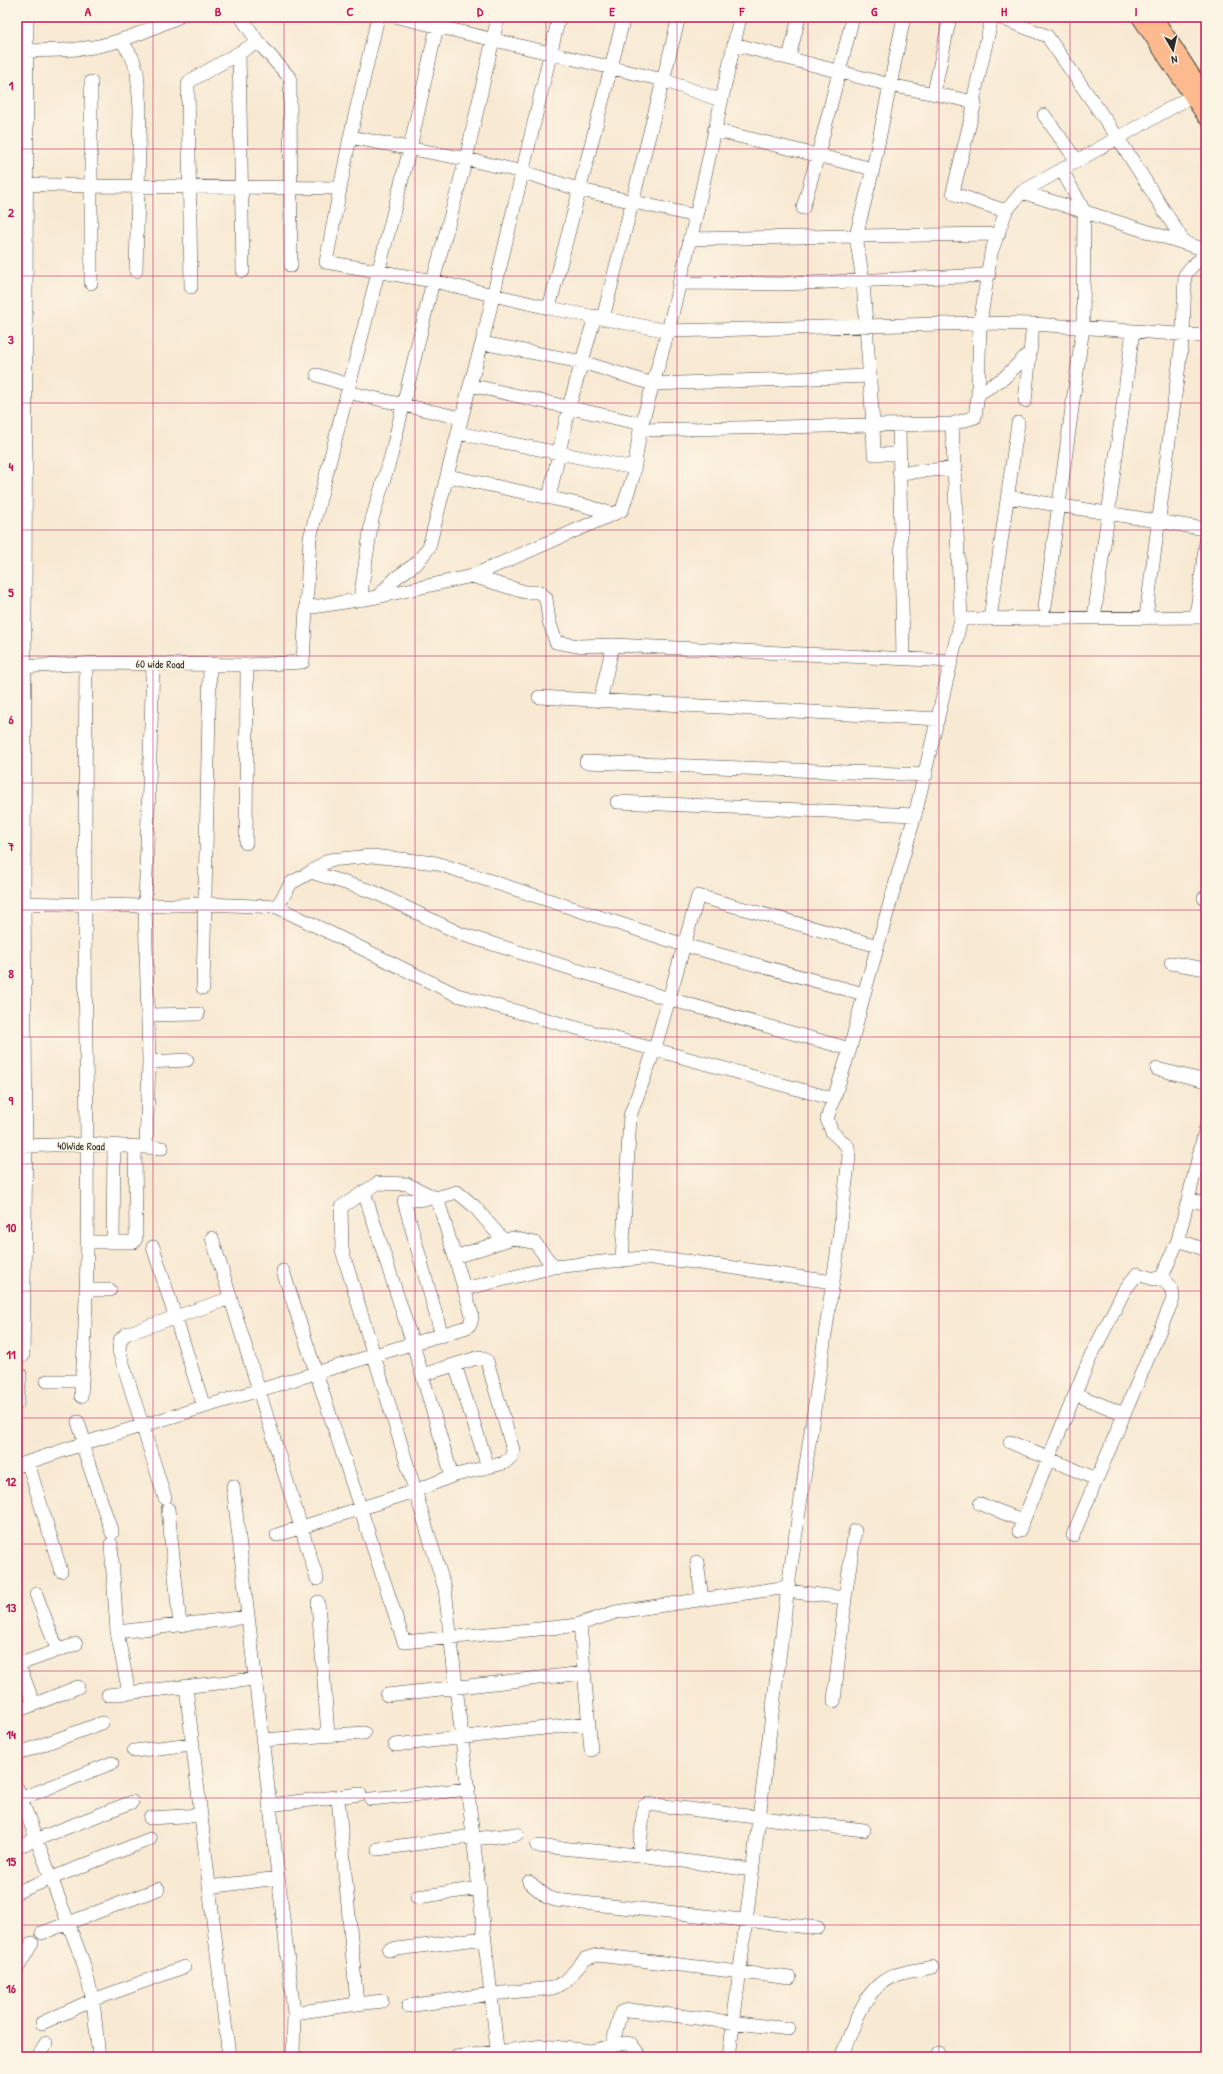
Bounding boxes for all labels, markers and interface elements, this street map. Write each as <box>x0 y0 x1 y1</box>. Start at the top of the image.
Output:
text: A <box>85 2 92 20</box>
text: B <box>215 2 222 20</box>
text: C <box>346 2 354 20</box>
text: D <box>477 2 484 20</box>
text: E <box>609 2 615 20</box>
text: F <box>739 2 746 20</box>
text: G <box>871 2 878 20</box>
text: H <box>1001 2 1007 20</box>
text: I <box>1134 2 1138 20</box>
north arrow <box>1153 30 1193 70</box>
text: N <box>1170 53 1179 67</box>
text: 1 <box>9 76 14 94</box>
text: 2 <box>8 203 15 221</box>
text: 3 <box>8 330 14 348</box>
text: 4 <box>9 457 14 475</box>
text: 5 <box>8 583 14 601</box>
street label: 60 wide Road <box>136 657 185 671</box>
text: 6 <box>8 710 14 728</box>
text: 7 <box>7 837 15 855</box>
text: 8 <box>8 964 14 982</box>
text: 9 <box>9 1091 14 1109</box>
street label: 40Wide Road <box>57 1139 106 1153</box>
text: 10 <box>6 1218 16 1236</box>
text: 11 <box>6 1345 16 1363</box>
text: 12 <box>6 1472 17 1490</box>
text: 13 <box>6 1598 16 1616</box>
text: 14 <box>6 1725 16 1743</box>
text: 15 <box>6 1852 17 1870</box>
text: 16 <box>6 1979 17 1997</box>

